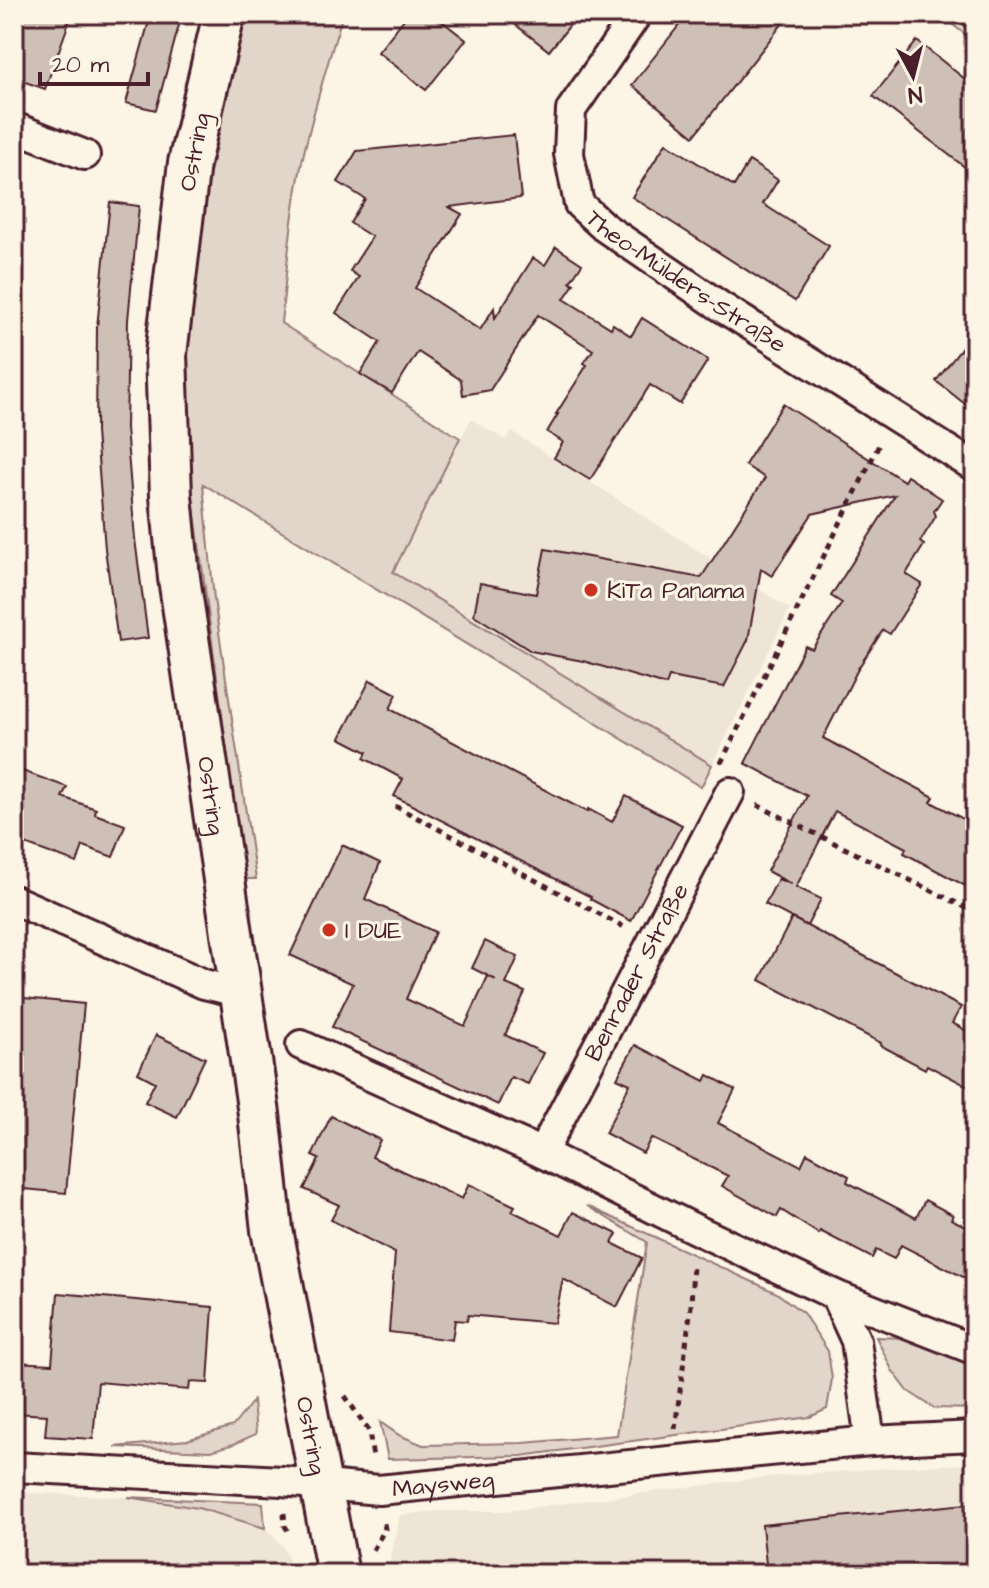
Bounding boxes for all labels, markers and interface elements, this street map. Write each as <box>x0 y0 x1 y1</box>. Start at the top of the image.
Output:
scale bar <box>40 36 148 86</box>
north arrow <box>873 36 953 116</box>
text: 20 m <box>52 48 109 82</box>
text: N <box>906 78 924 111</box>
street label: Ostring <box>171 110 220 194</box>
street label: Theo-Mülders-Straße <box>578 202 793 362</box>
place label: KiTa Panama <box>607 574 745 608</box>
marker: KiTa Panama <box>582 581 600 599</box>
street label: Ostring <box>188 754 233 838</box>
street label: Benrader Straße <box>577 878 698 1067</box>
place label: I DUE <box>345 914 401 948</box>
marker: I DUE <box>320 921 338 939</box>
street label: Ostring <box>286 1394 335 1478</box>
street label: Maysweg <box>391 1463 496 1507</box>

